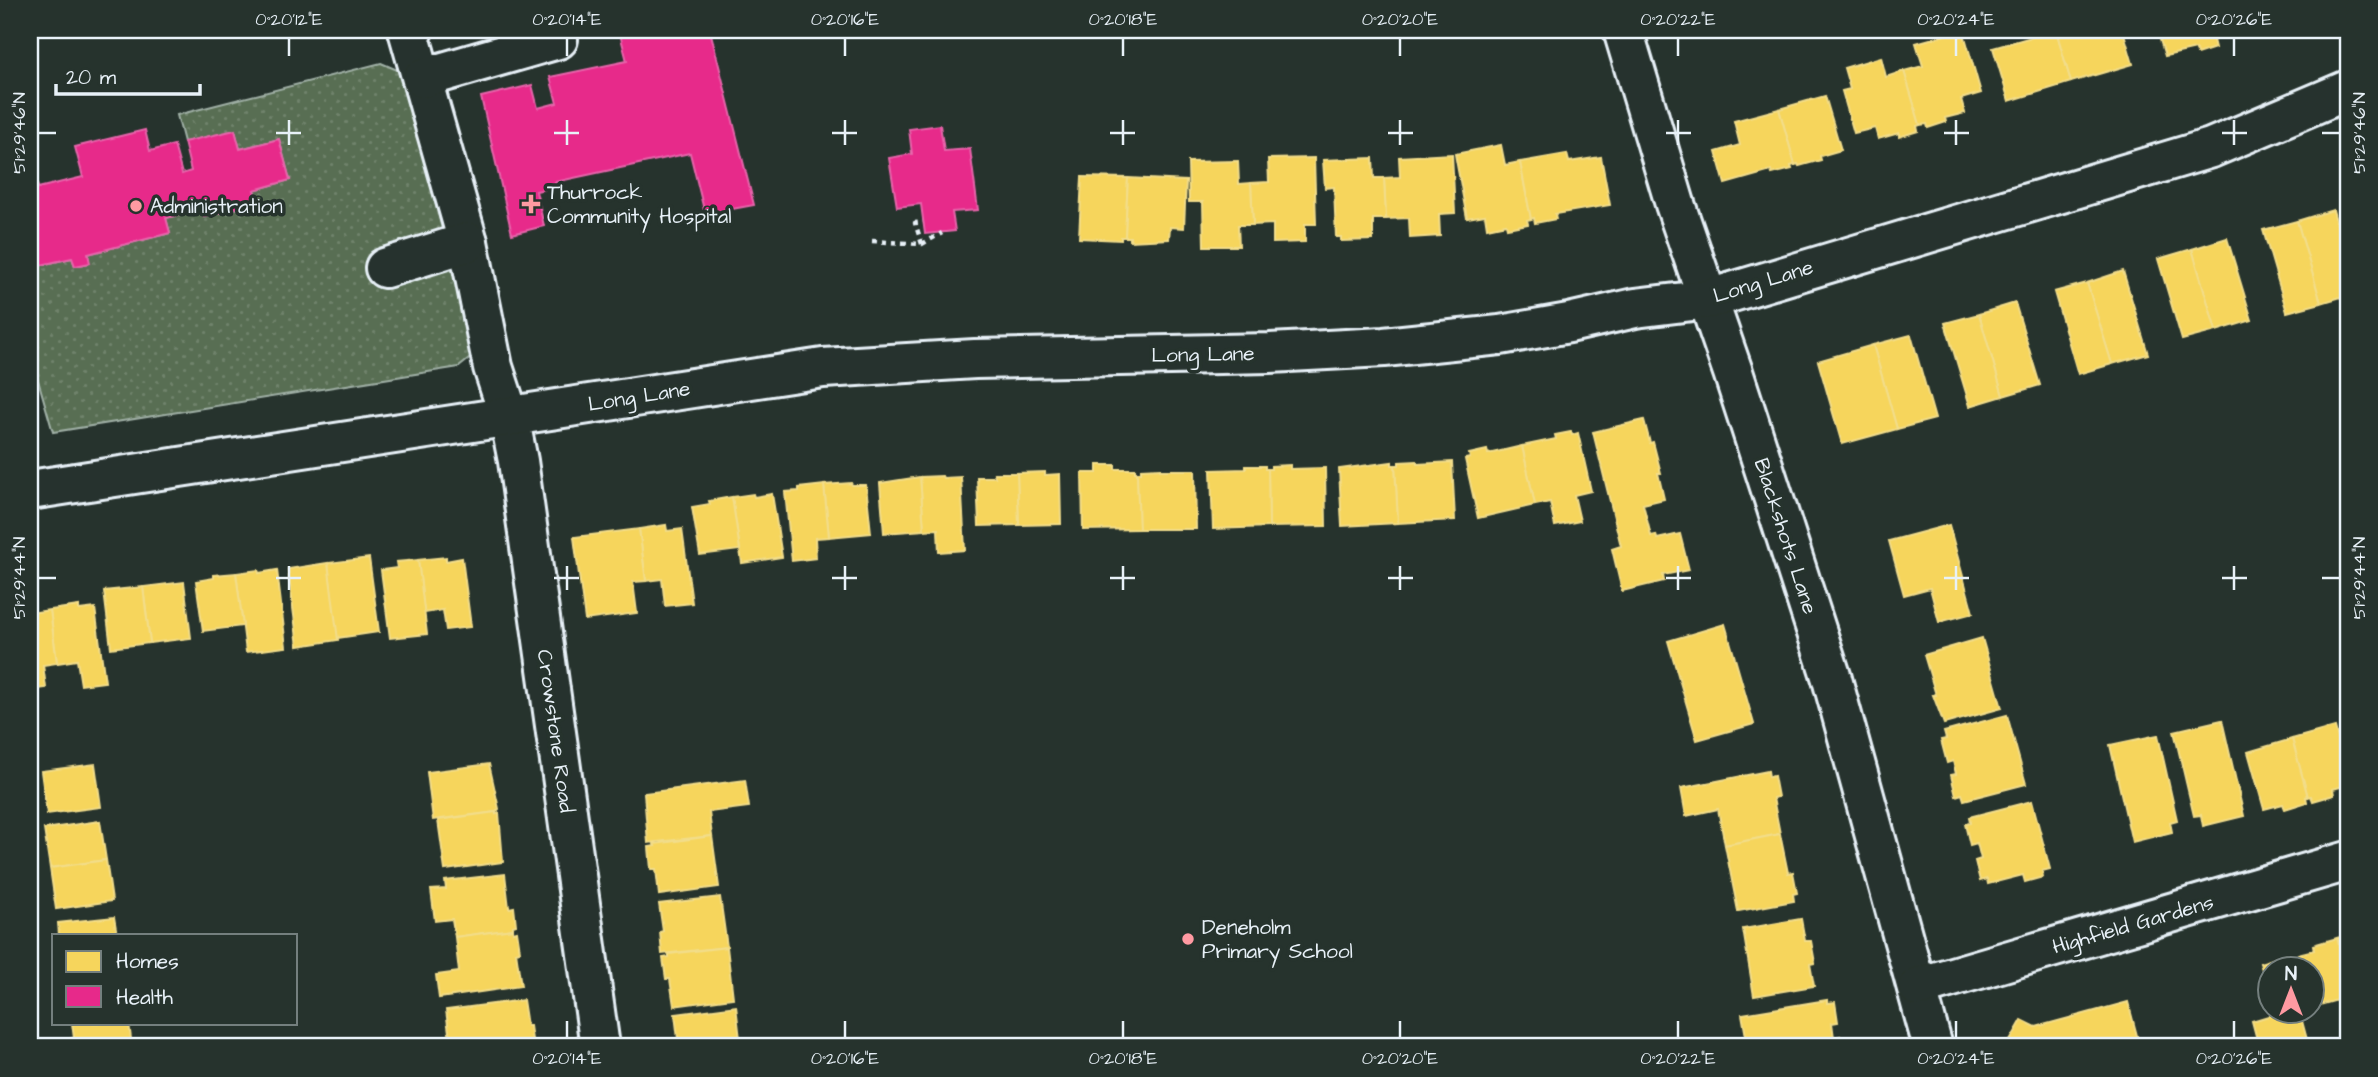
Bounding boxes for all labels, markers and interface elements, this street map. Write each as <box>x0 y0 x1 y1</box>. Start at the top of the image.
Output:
text: 0°20'12"E <box>255 7 323 32</box>
text: 0°20'14"E <box>532 7 602 32</box>
text: 0°20'16"E <box>811 7 880 32</box>
text: 0°20'18"E <box>1089 7 1158 32</box>
text: 0°20'20"E <box>1362 7 1439 32</box>
text: 0°20'22"E <box>1640 7 1716 32</box>
text: 0°20'24"E <box>1917 7 1995 32</box>
text: 0°20'26"E <box>2196 7 2273 32</box>
scale bar <box>56 52 200 96</box>
text: 20 m <box>66 63 117 92</box>
text: 51°29'46"N <box>7 92 32 174</box>
text: 51°29'46"N <box>2347 92 2372 174</box>
place label: Thurrock Community Hospital <box>547 178 732 233</box>
place label: Administration <box>150 192 283 221</box>
marker: Thurrock Community Hospital <box>521 194 541 214</box>
marker: Administration <box>128 198 144 214</box>
street label: Long Lane <box>1710 253 1817 312</box>
street label: Long Lane <box>1151 339 1255 372</box>
street label: Long Lane <box>586 374 693 421</box>
street label: Blackshots Lane <box>1747 454 1824 618</box>
text: 51°29'44"N <box>7 537 32 619</box>
text: 51°29'44"N <box>2347 537 2372 619</box>
street label: Crowstone Road <box>530 648 581 815</box>
street label: Highfield Gardens <box>2049 888 2218 963</box>
place label: Deneholm Primary School <box>1202 913 1353 968</box>
marker: Deneholm Primary School <box>1180 931 1196 947</box>
legend <box>52 934 298 1024</box>
text: Homes <box>116 947 179 976</box>
north arrow <box>2256 954 2326 1024</box>
text: N <box>2285 961 2297 988</box>
text: Health <box>116 983 174 1012</box>
text: 0°20'14"E <box>532 1046 602 1071</box>
text: 0°20'16"E <box>811 1046 880 1071</box>
text: 0°20'18"E <box>1089 1046 1158 1071</box>
text: 0°20'20"E <box>1362 1046 1439 1071</box>
text: 0°20'22"E <box>1640 1046 1716 1071</box>
text: 0°20'24"E <box>1917 1046 1995 1071</box>
text: 0°20'26"E <box>2196 1046 2273 1071</box>

